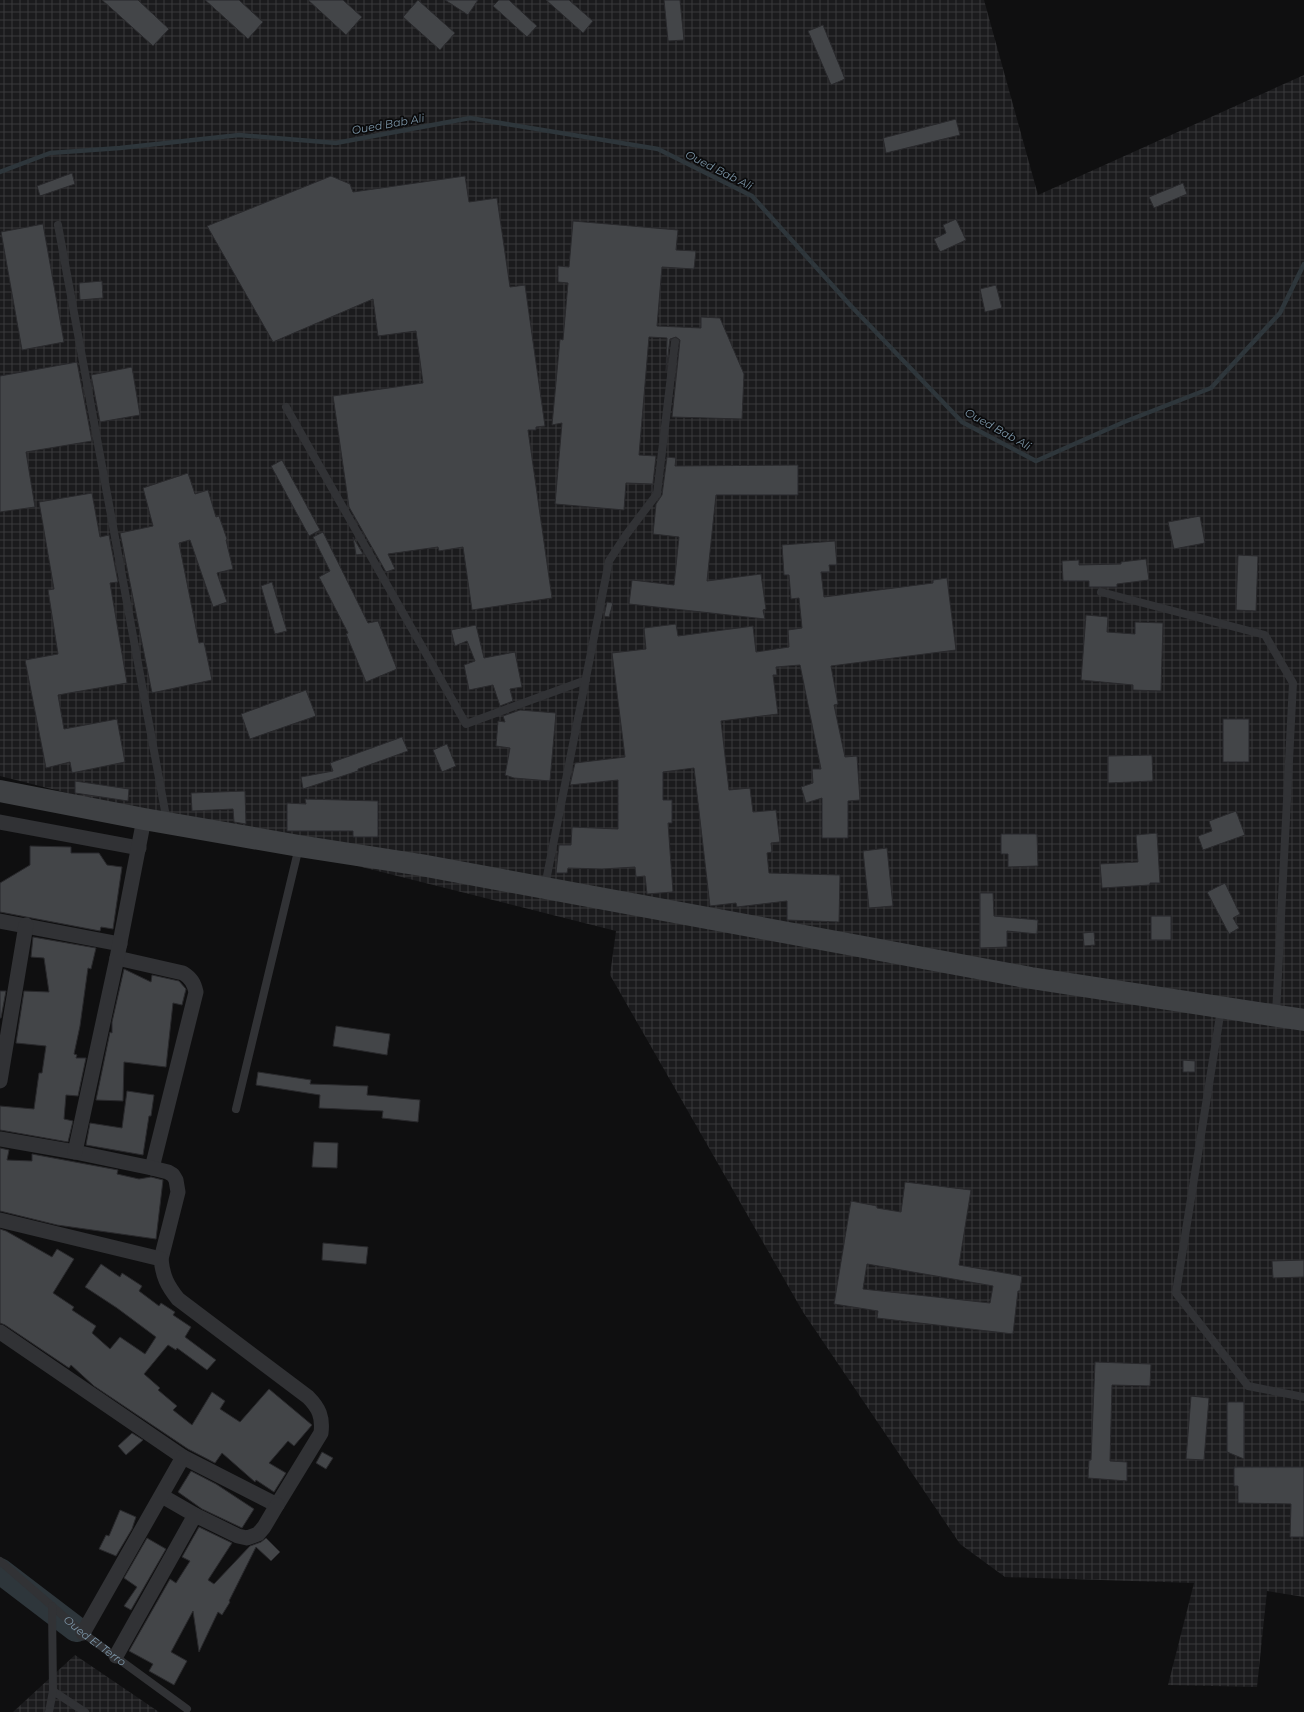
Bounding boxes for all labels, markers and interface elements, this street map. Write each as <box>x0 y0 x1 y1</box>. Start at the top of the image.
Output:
water label: Oued Bab Ali <box>351 111 425 137</box>
water label: Oued Bab Ali <box>683 147 755 193</box>
water label: Oued Bab Ali <box>962 405 1034 453</box>
water label: Oued El Terro <box>61 1612 129 1669</box>

